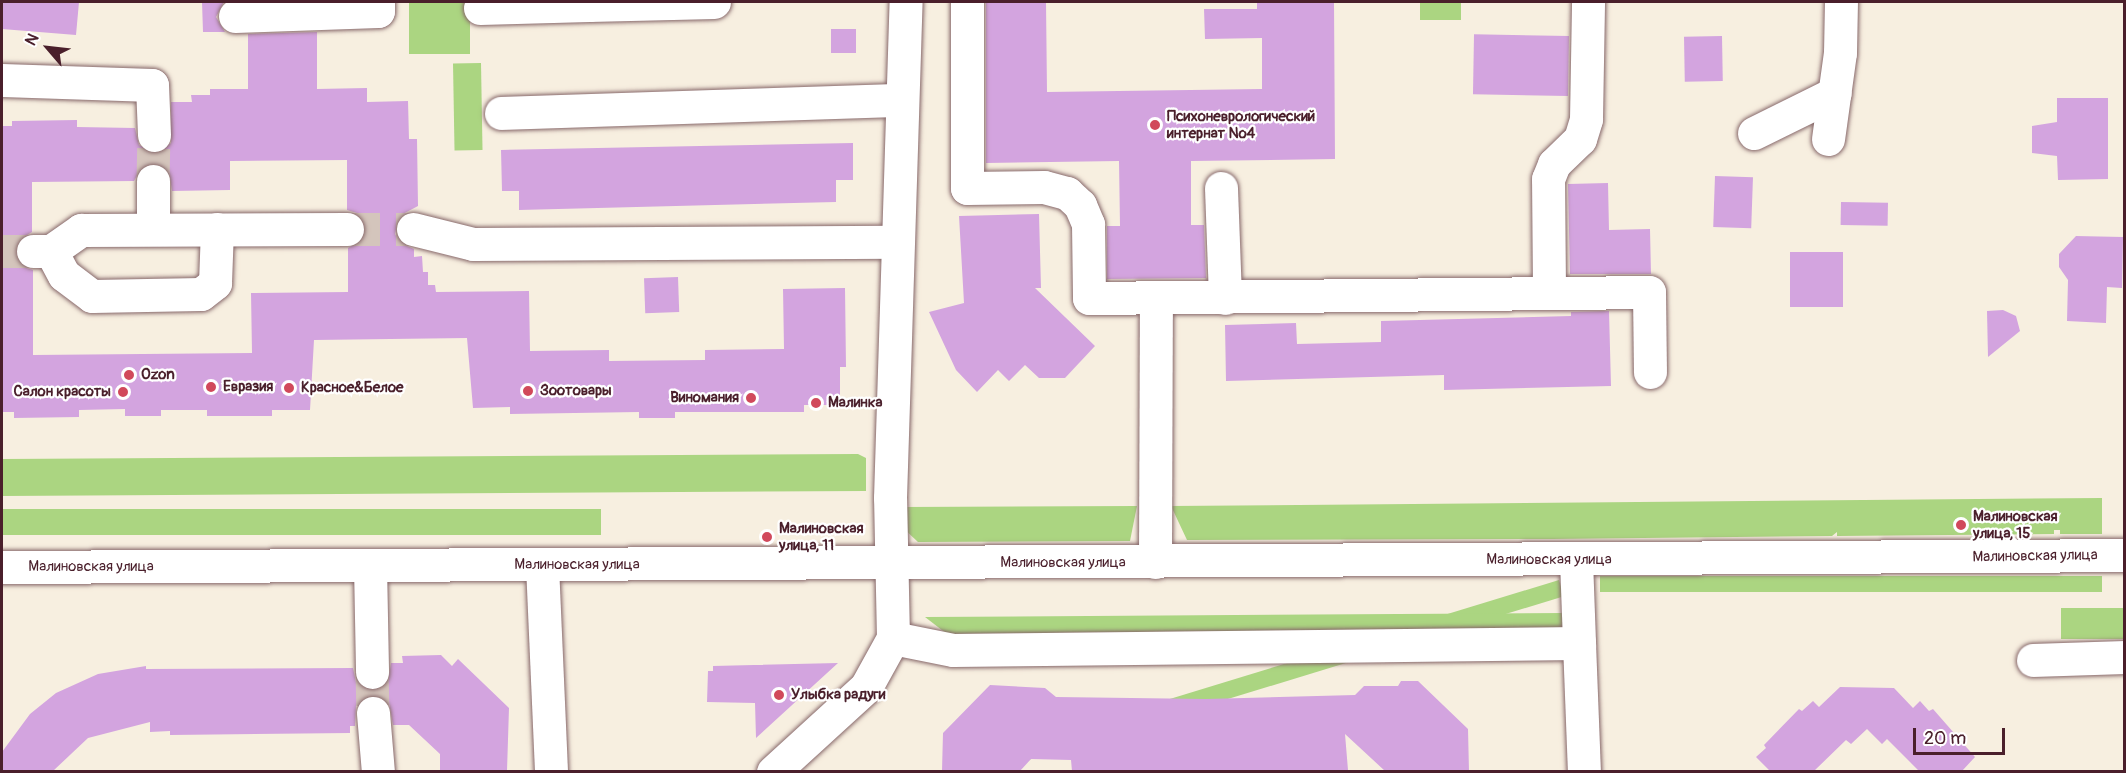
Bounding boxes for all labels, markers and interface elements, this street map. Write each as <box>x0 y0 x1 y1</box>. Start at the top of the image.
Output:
north arrow <box>18 18 78 78</box>
text: N <box>21 30 43 49</box>
place label: Психоневрологический интернат №4 <box>1167 107 1315 142</box>
marker: Психоневрологический интернат №4 <box>1148 118 1162 132</box>
place label: Ozon <box>141 366 175 384</box>
marker: Ozon <box>122 368 136 382</box>
place label: Евразия <box>223 378 273 396</box>
place label: Красное&Белое <box>301 379 403 397</box>
marker: Евразия <box>204 380 218 394</box>
marker: Красное&Белое <box>282 381 296 395</box>
place label: Зоотовары <box>540 382 612 400</box>
place label: Салон красоты <box>13 383 111 401</box>
marker: Зоотовары <box>521 384 535 398</box>
marker: Салон красоты <box>116 385 130 399</box>
place label: Виномания <box>670 389 739 407</box>
marker: Виномания <box>744 391 758 405</box>
place label: Малинка <box>828 394 883 412</box>
marker: Малинка <box>809 396 823 410</box>
place label: Малиновская улица, 15 <box>1973 507 2058 542</box>
marker: Малиновская улица, 15 <box>1954 518 1968 532</box>
place label: Малиновская улица, 11 <box>779 519 864 554</box>
marker: Малиновская улица, 11 <box>760 530 774 544</box>
street label: Малиновская улица <box>1972 546 2098 566</box>
street label: Малиновская улица <box>1486 551 1612 569</box>
street label: Малиновская улица <box>1000 554 1126 572</box>
street label: Малиновская улица <box>514 556 640 574</box>
street label: Малиновская улица <box>28 558 154 576</box>
place label: Улыбка радуги <box>791 686 885 704</box>
marker: Улыбка радуги <box>772 688 786 702</box>
scale bar <box>1916 716 2008 754</box>
text: 20 m <box>1924 727 1966 750</box>

